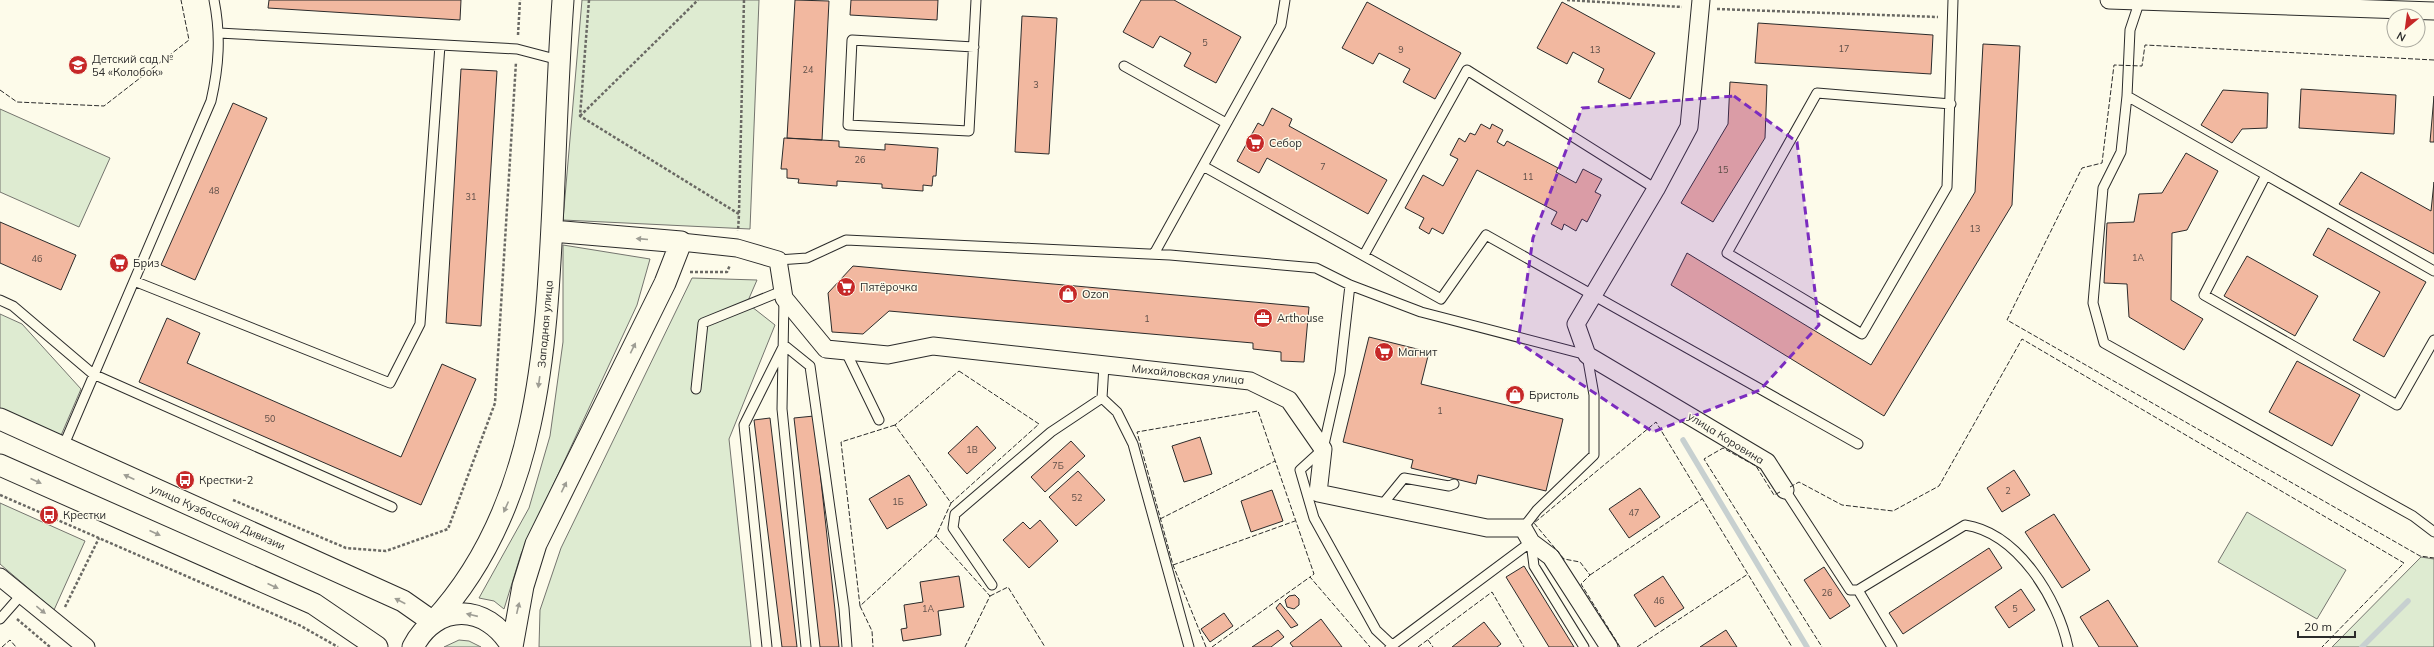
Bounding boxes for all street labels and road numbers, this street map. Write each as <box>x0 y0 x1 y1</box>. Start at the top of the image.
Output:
street label: Западная улица <box>534 280 556 368</box>
street label: Михайловская улица <box>1131 361 1245 387</box>
street label: улица Коровина <box>1685 409 1767 467</box>
street label: улица Кузбасской Дивизии <box>148 481 288 553</box>

